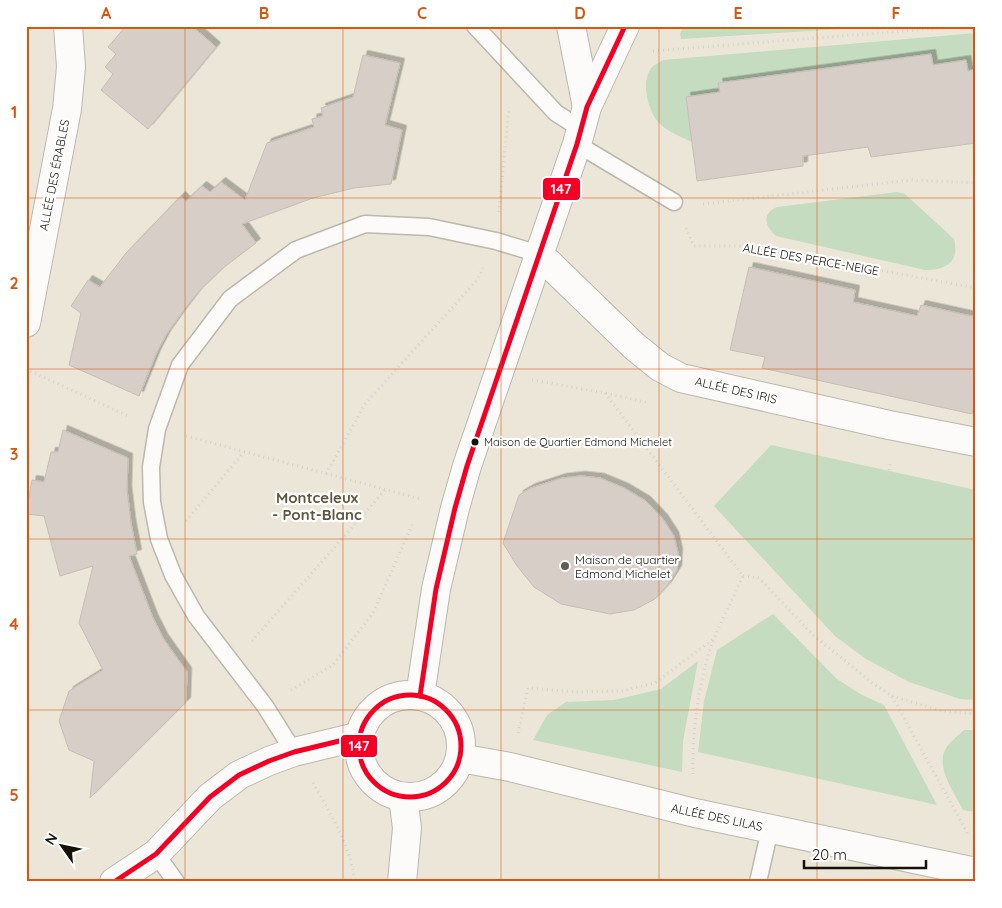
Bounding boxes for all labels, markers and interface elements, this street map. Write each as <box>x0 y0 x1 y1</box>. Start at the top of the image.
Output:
text: A <box>101 3 112 23</box>
text: B <box>259 3 269 23</box>
text: C <box>417 3 427 23</box>
text: D <box>574 3 586 23</box>
text: E <box>733 3 743 23</box>
text: F <box>892 3 901 23</box>
text: 1 <box>11 102 17 122</box>
street label: ALLÉE DES ÉRABLES <box>36 118 72 232</box>
line badge: 147 <box>542 177 581 201</box>
text: 147 <box>551 180 572 198</box>
street label: ALLÉE DES PERCE-NEIGE <box>742 240 880 278</box>
text: 2 <box>9 273 19 293</box>
street label: ALLÉE DES IRIS <box>694 373 779 407</box>
place label: Maison de Quartier Edmond Michelet <box>484 435 672 449</box>
marker: Maison de Quartier Edmond Michelet <box>470 437 480 447</box>
text: 3 <box>10 444 18 464</box>
district label: Montceleux - Pont-Blanc <box>272 488 362 524</box>
place label: Maison de quartier Edmond Michelet <box>575 552 680 581</box>
marker: Maison de quartier Edmond Michelet <box>559 560 571 572</box>
text: 4 <box>9 614 19 634</box>
line badge: 147 <box>340 734 378 758</box>
text: 147 <box>349 737 370 755</box>
text: 5 <box>9 785 19 805</box>
street label: ALLÉE DES LILAS <box>670 800 764 834</box>
north arrow <box>38 820 88 870</box>
text: N <box>41 830 61 848</box>
scale bar <box>804 838 927 870</box>
text: 20 m <box>812 845 847 864</box>

